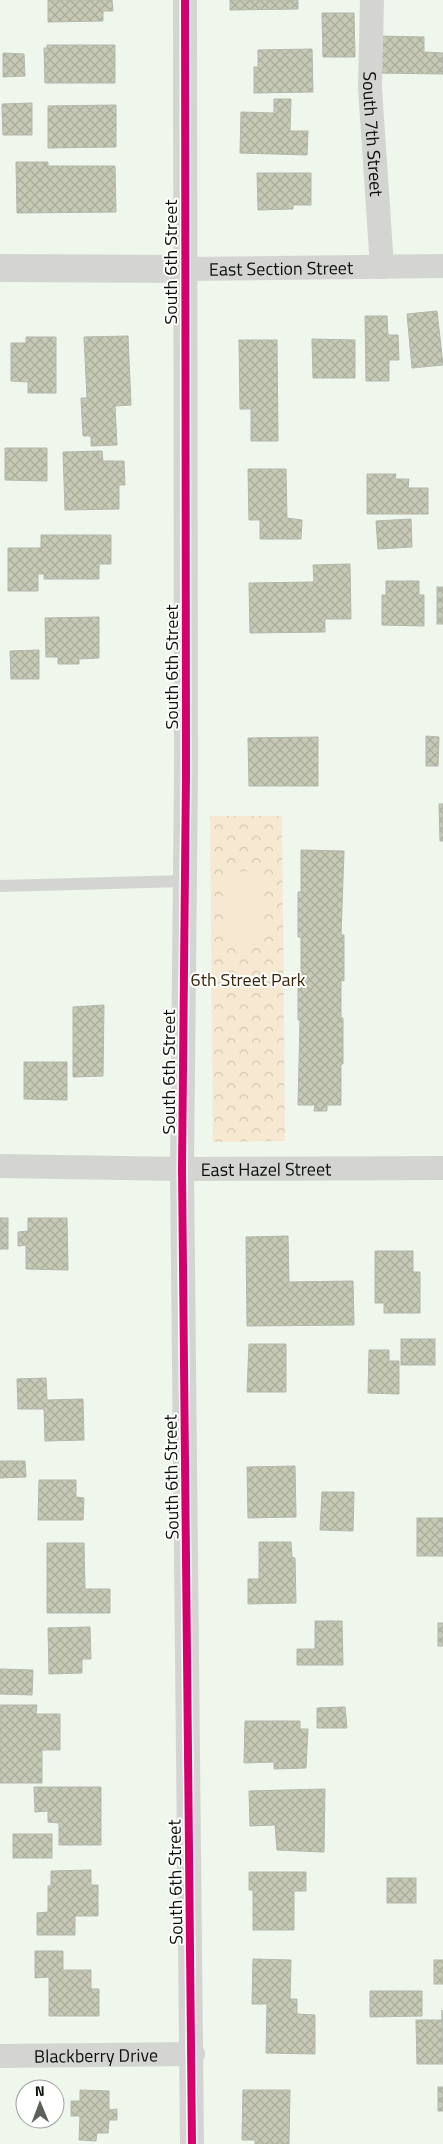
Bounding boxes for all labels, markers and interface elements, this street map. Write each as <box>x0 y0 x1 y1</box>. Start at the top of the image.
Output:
street label: South 7th Street <box>356 71 391 198</box>
street label: South 6th Street <box>157 199 184 325</box>
street label: East Section Street <box>209 254 354 282</box>
street label: South 6th Street <box>158 604 185 730</box>
park label: 6th Street Park <box>191 966 306 993</box>
street label: South 6th Street <box>155 1009 182 1135</box>
street label: East Hazel Street <box>201 1155 332 1182</box>
street label: South 6th Street <box>156 1414 186 1540</box>
street label: South 6th Street <box>160 1819 190 1945</box>
street label: Blackberry Drive <box>34 2041 158 2069</box>
north arrow <box>15 2079 65 2129</box>
text: N <box>35 2080 45 2101</box>

